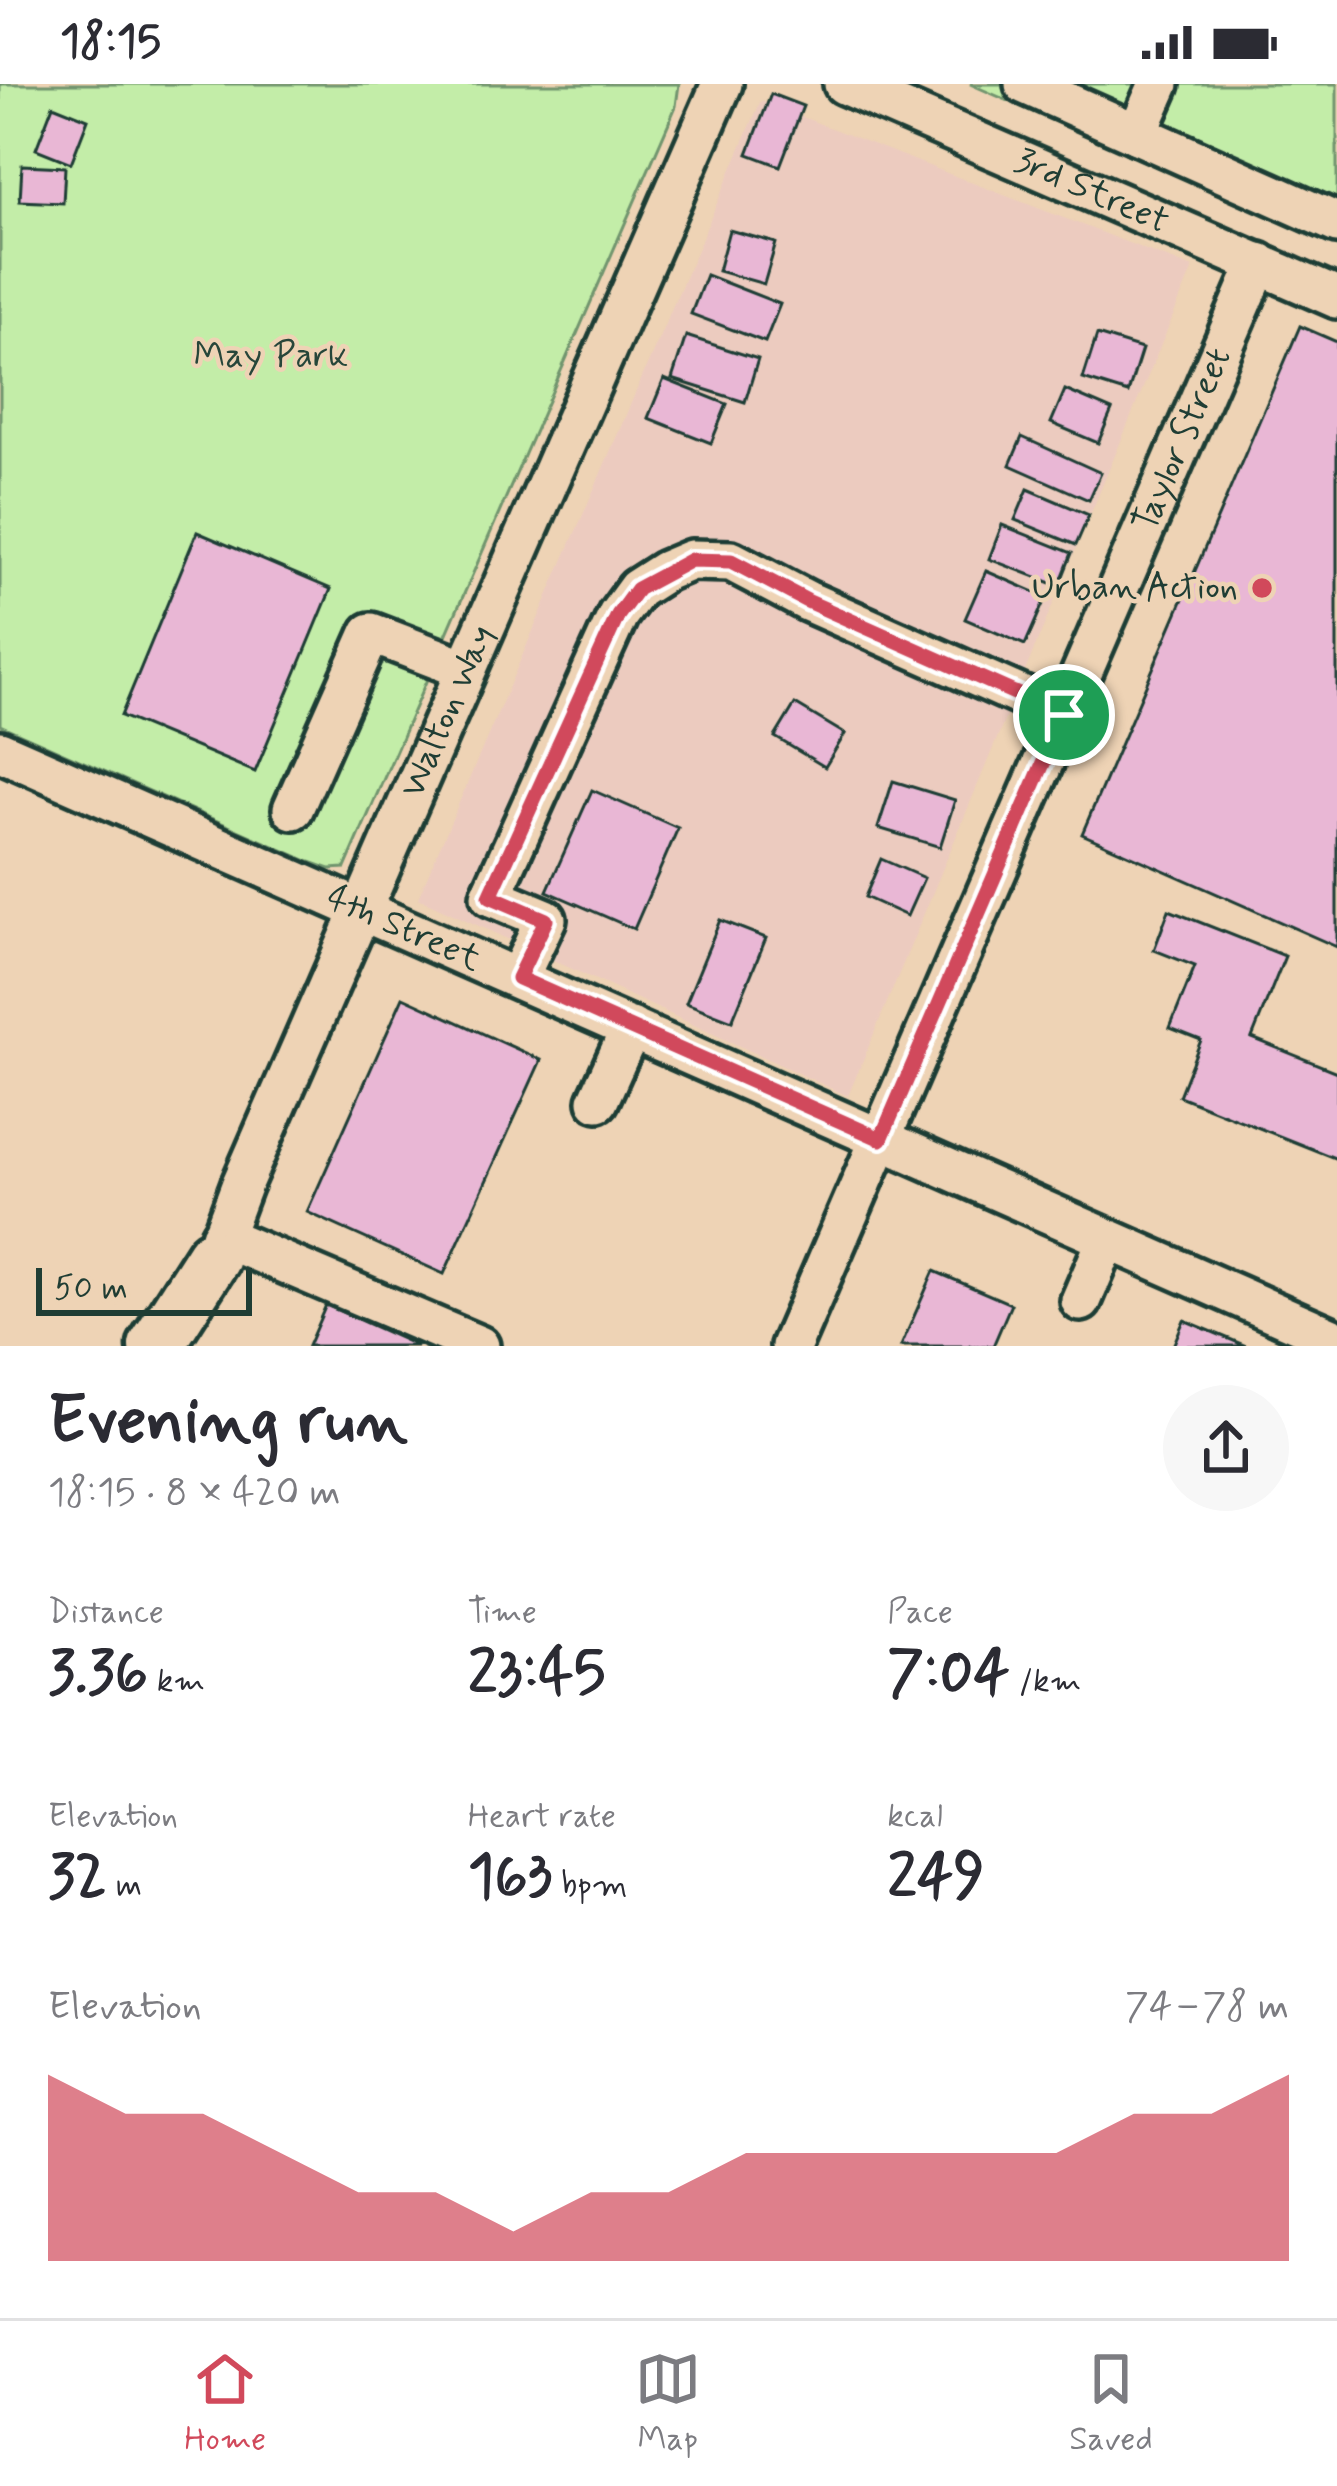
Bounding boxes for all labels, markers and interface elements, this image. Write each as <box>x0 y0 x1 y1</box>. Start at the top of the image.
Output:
text: 18:15 <box>60 13 161 72</box>
street label: 3rd Street <box>1007 137 1176 246</box>
park label: May Park <box>194 333 348 380</box>
street label: Taylor Street <box>1122 341 1243 539</box>
place label: Urban Action <box>1032 565 1238 612</box>
marker: Urban Action <box>1249 575 1275 601</box>
street label: Walton Way <box>390 618 506 805</box>
pin <box>1013 664 1115 766</box>
icon: arrive <box>1031 682 1097 748</box>
street label: 4th Street <box>319 874 488 983</box>
scale bar <box>36 1262 252 1315</box>
text: 50 m <box>54 1267 128 1311</box>
text: Evening run <box>48 1380 408 1466</box>
button: share <box>1163 1385 1289 1511</box>
text: 18:15 · 8 × 420 m <box>48 1468 341 1519</box>
text: Distance <box>48 1591 164 1635</box>
text: Time <box>468 1591 537 1635</box>
text: Pace <box>887 1591 953 1635</box>
text: 3.36 <box>48 1635 148 1714</box>
text: 23:45 <box>468 1635 605 1714</box>
text: 7:04 <box>887 1635 1010 1714</box>
text: km <box>148 1660 205 1704</box>
text: /km <box>1010 1660 1081 1704</box>
text: Elevation <box>48 1795 178 1839</box>
text: Heart rate <box>468 1795 616 1839</box>
text: kcal <box>887 1795 943 1839</box>
text: 32 <box>48 1839 107 1918</box>
text: 163 <box>468 1839 552 1918</box>
text: 249 <box>887 1839 985 1918</box>
text: m <box>107 1864 142 1908</box>
text: bpm <box>552 1864 628 1908</box>
text: Elevation <box>48 1982 202 2033</box>
text: 74–78 m <box>1125 1982 1289 2033</box>
tab: Home <box>184 2346 266 2462</box>
tab: Map <box>635 2346 701 2462</box>
tab: Saved <box>1069 2346 1153 2462</box>

